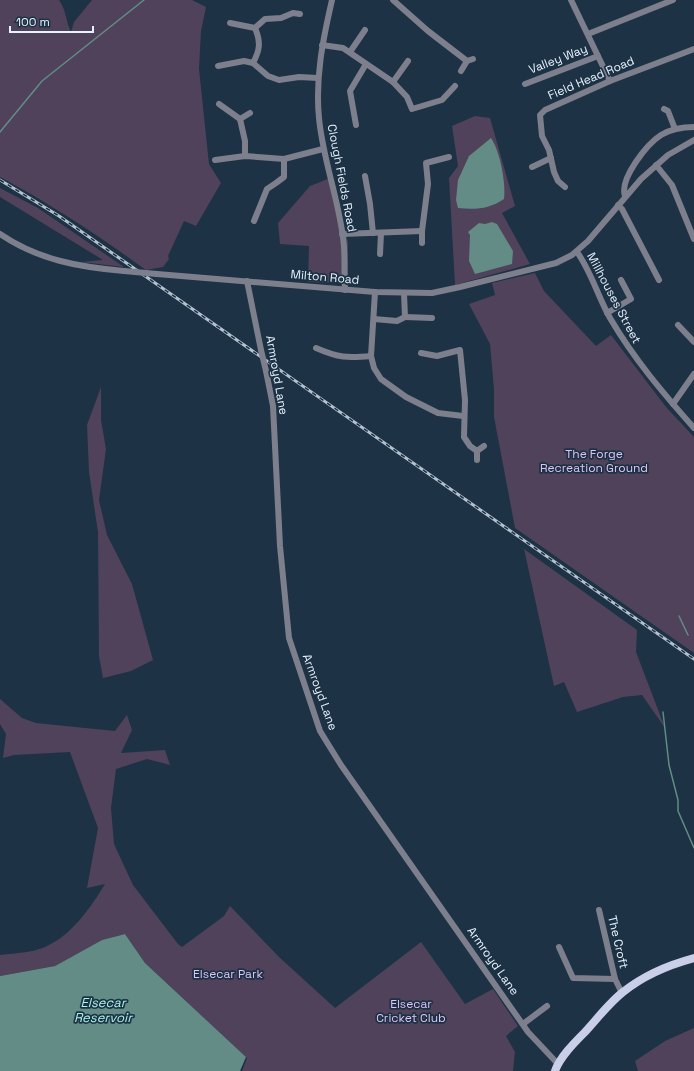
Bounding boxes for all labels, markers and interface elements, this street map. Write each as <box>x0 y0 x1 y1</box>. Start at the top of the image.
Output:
scale bar <box>10 8 93 34</box>
text: 100 m <box>16 14 50 30</box>
street label: Valley Way <box>526 40 590 78</box>
street label: Field Head Road <box>545 53 637 103</box>
street label: Clough Fields Road <box>324 123 360 233</box>
street label: Millhouses Street <box>583 250 645 346</box>
street label: Milton Road <box>290 266 360 288</box>
street label: Armroyd Lane <box>262 334 292 416</box>
park label: The Forge Recreation Ground <box>540 446 648 476</box>
street label: Armroyd Lane <box>299 652 341 732</box>
street label: The Croft <box>604 914 632 970</box>
street label: Armroyd Lane <box>463 924 523 998</box>
park label: Elsecar Park <box>193 966 263 982</box>
water label: Elsecar Reservoir <box>74 994 134 1026</box>
park label: Elsecar Cricket Club <box>376 996 446 1026</box>

